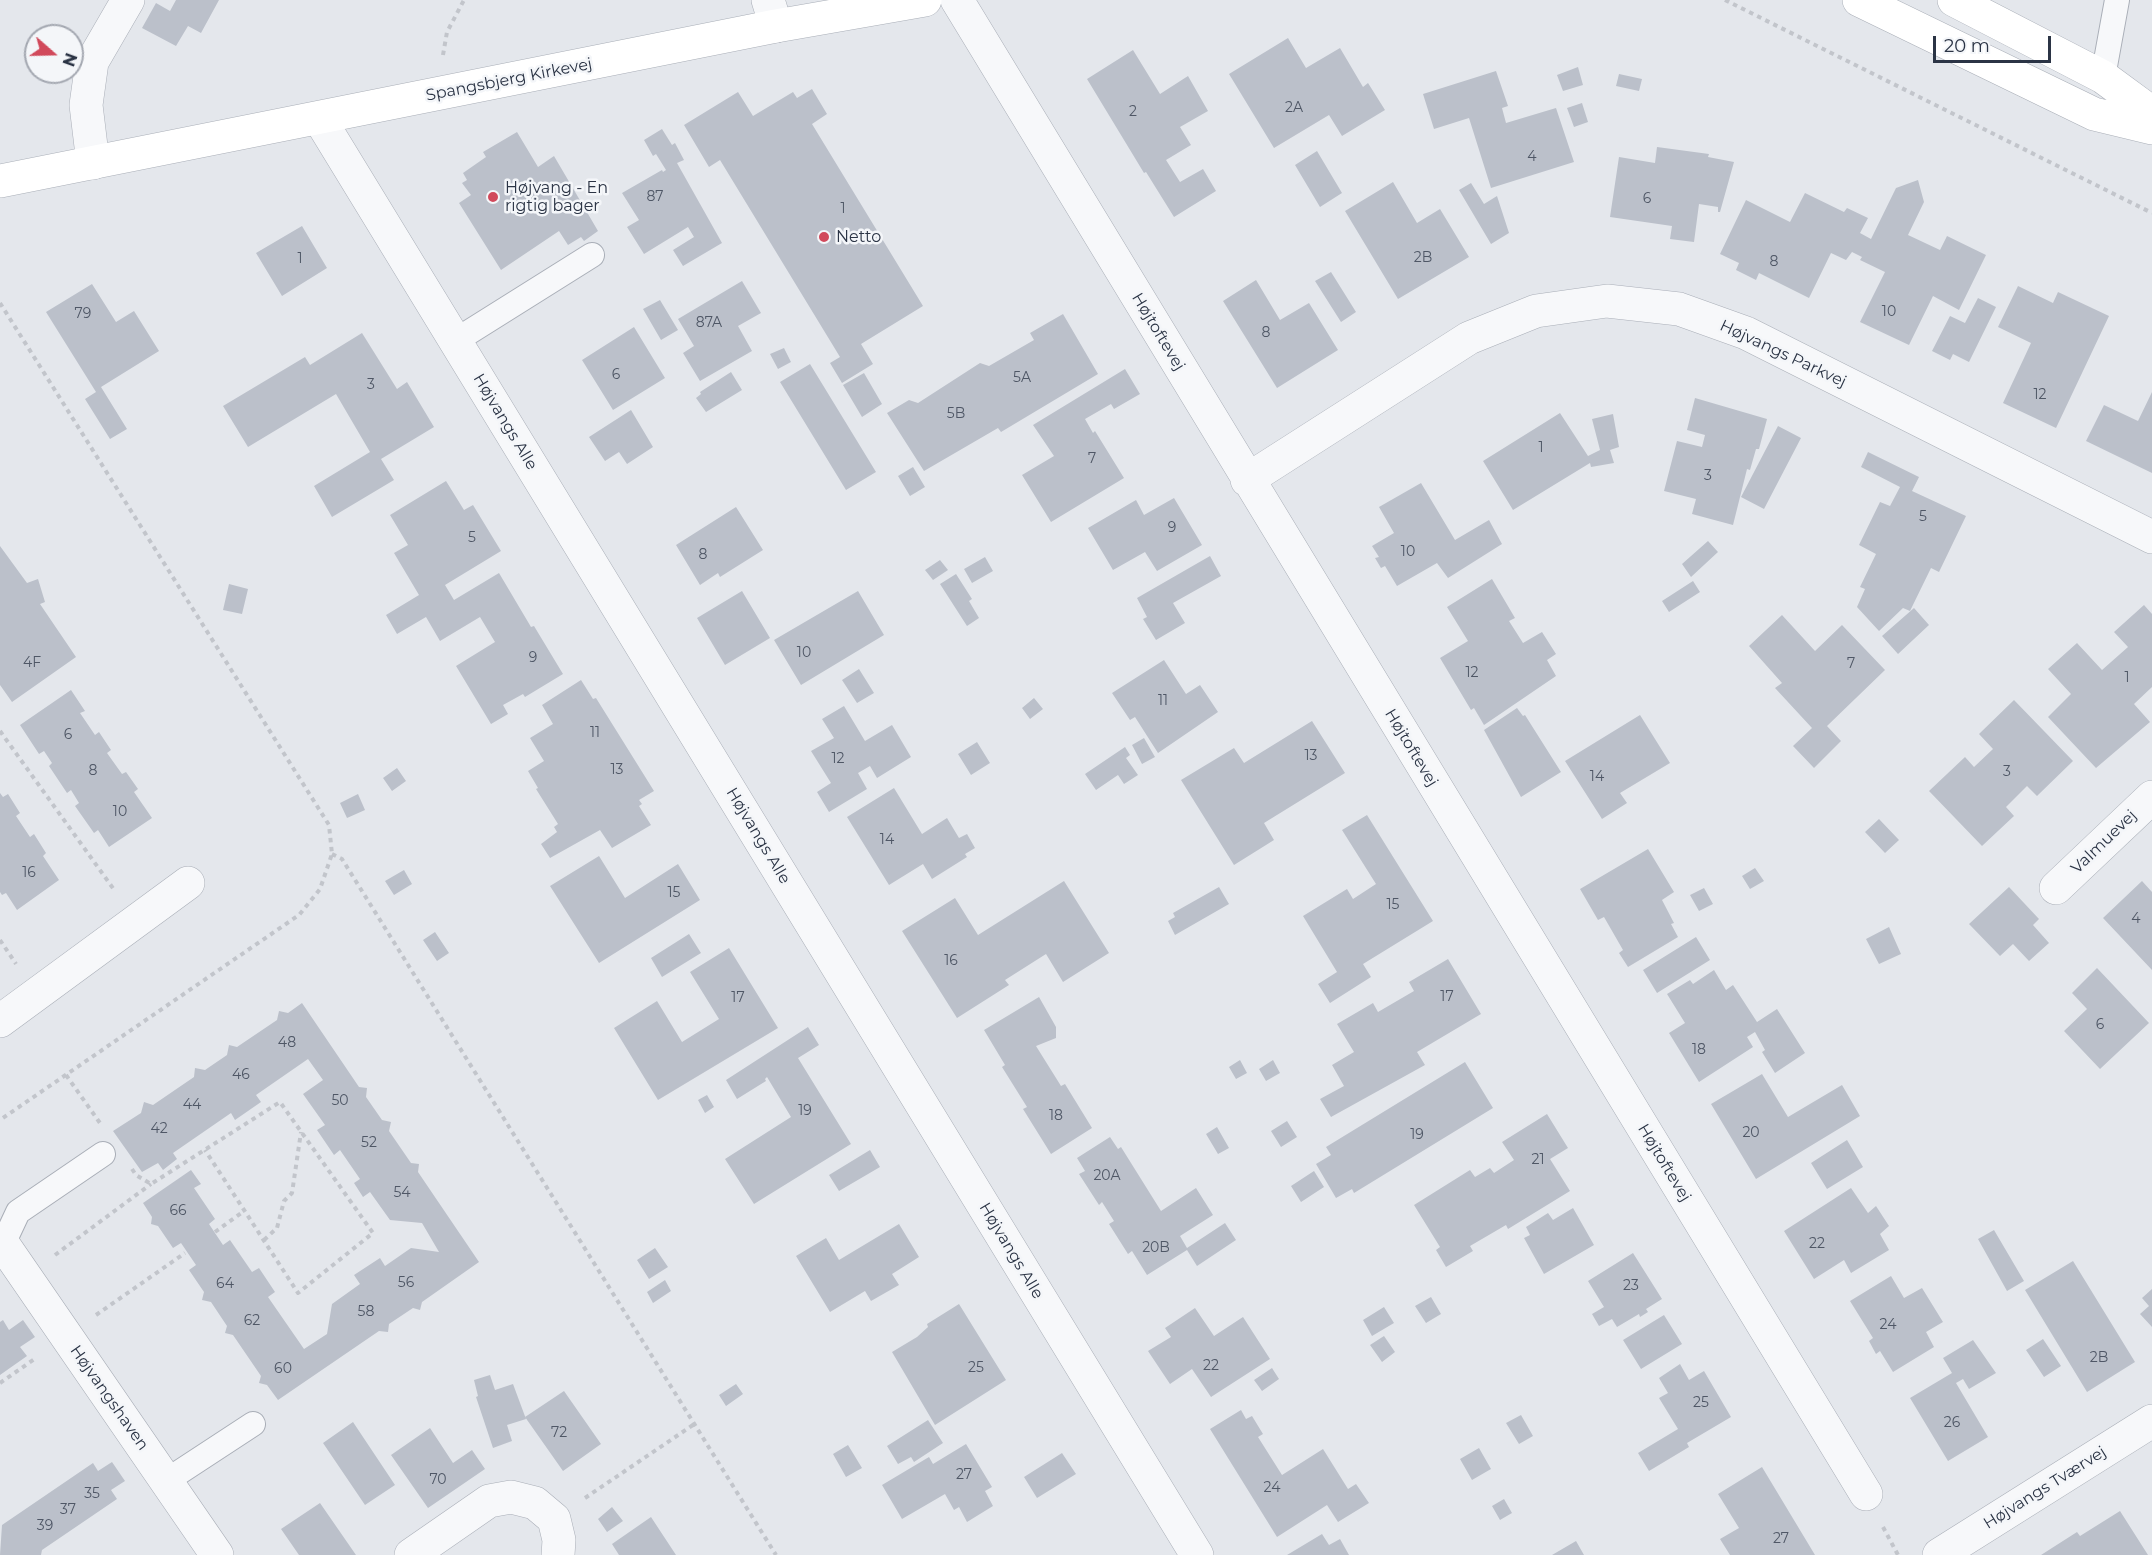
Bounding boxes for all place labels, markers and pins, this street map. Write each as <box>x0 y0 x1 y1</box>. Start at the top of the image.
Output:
place label: Højvang - En rigtig bager <box>505 178 608 216</box>
marker: Højvang - En rigtig bager <box>486 190 500 204</box>
place label: Netto <box>836 227 881 247</box>
marker: Netto <box>817 230 831 244</box>

